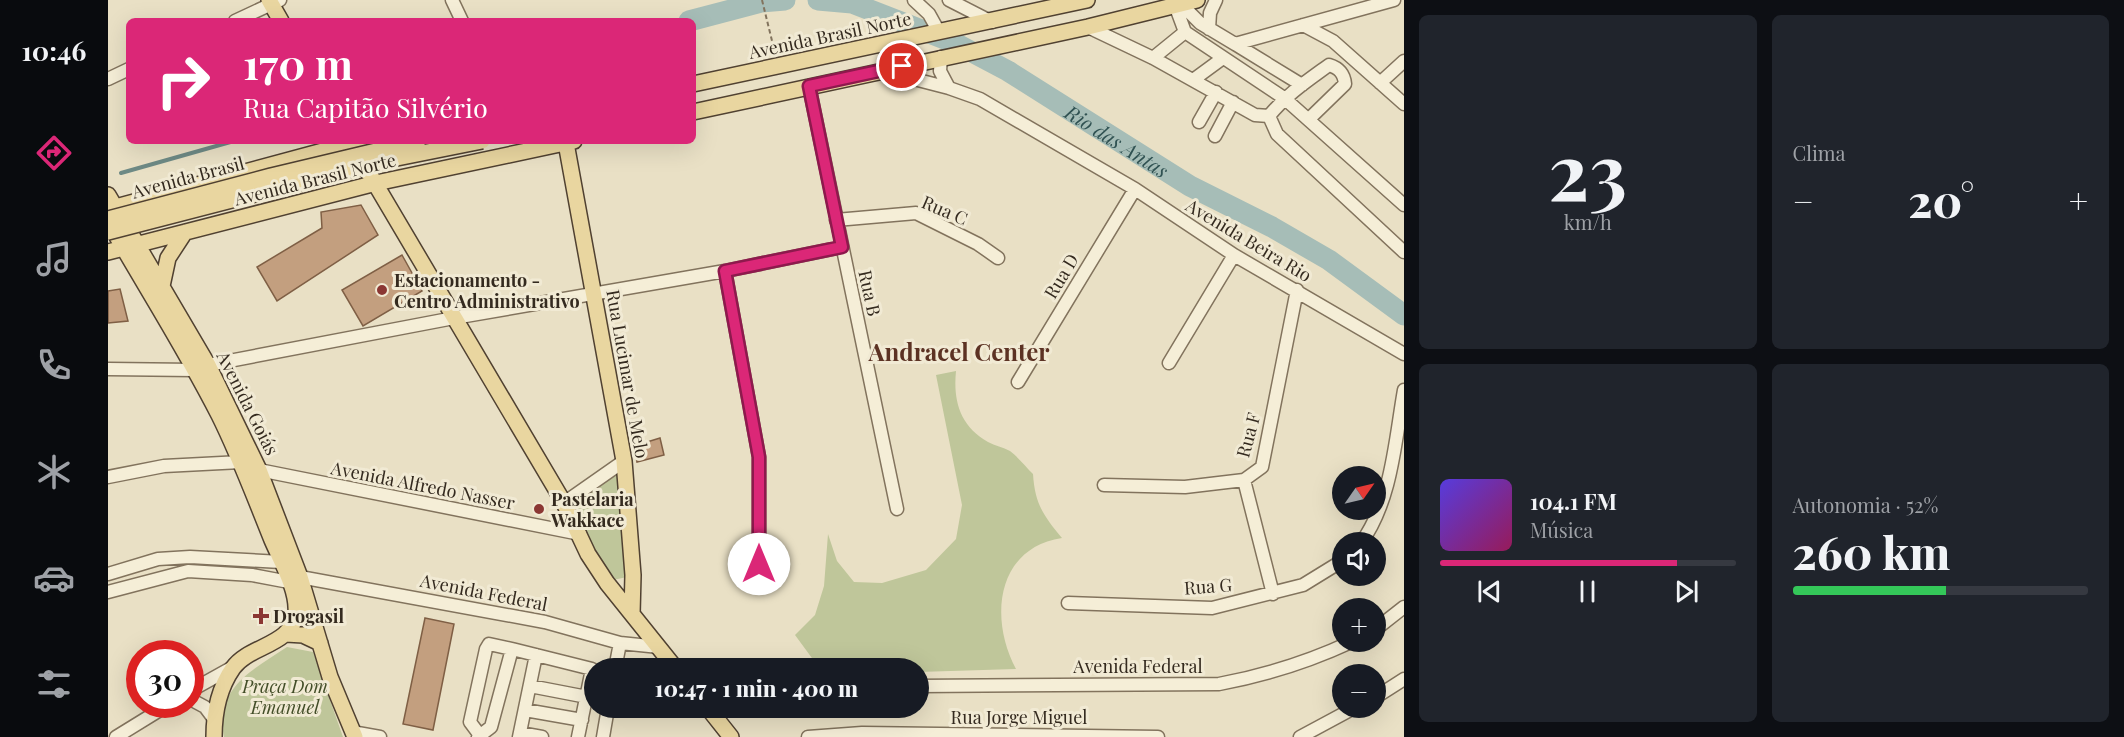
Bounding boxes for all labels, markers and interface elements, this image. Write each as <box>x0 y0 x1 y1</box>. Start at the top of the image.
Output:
street label: Avenida Brasil Norte <box>746 6 913 64</box>
text: 10:46 <box>22 32 87 68</box>
text: 170 m <box>243 35 353 91</box>
pin <box>876 40 927 91</box>
icon: right <box>144 42 222 120</box>
icon: arrive <box>885 49 918 82</box>
text: Rua Capitão Silvério <box>243 89 488 125</box>
water label: Rio das Antas <box>1060 97 1174 183</box>
text: 23 <box>1548 117 1627 221</box>
icon: directions <box>33 132 75 174</box>
text: Clima <box>1793 139 1846 166</box>
street label: Avenida Brasil Norte <box>231 147 398 211</box>
street label: Avenida Brasil <box>128 150 247 204</box>
text: 20° <box>1908 169 1974 229</box>
text: − <box>1793 178 1814 222</box>
text: + <box>2069 178 2088 222</box>
street label: Rua C <box>918 190 972 230</box>
street label: Avenida Beira Rio <box>1181 193 1316 287</box>
text: km/h <box>1564 208 1612 235</box>
icon: music <box>33 238 75 280</box>
street label: Rua D <box>1038 249 1084 303</box>
place label: Estacionamento - Centro Administrativo <box>394 268 580 313</box>
street label: Rua B <box>853 268 887 318</box>
marker: Estacionamento - Centro Administrativo <box>375 283 389 297</box>
street label: Rua Lucimar de Melo <box>601 288 655 460</box>
district label: Andracel Center <box>868 335 1050 367</box>
icon: phone <box>33 344 75 386</box>
street label: Avenida Goiás <box>211 346 284 459</box>
street label: Rua F <box>1231 410 1265 460</box>
icon: climate <box>33 451 75 493</box>
street label: Avenida Alfredo Nasser <box>328 455 517 515</box>
north arrow <box>1332 466 1386 520</box>
map controls <box>1332 466 1386 718</box>
text: 104.1 FM <box>1530 486 1617 516</box>
place label: Pastelaria Wakkace <box>550 487 634 532</box>
text: Autonomia · 52% <box>1793 491 1938 518</box>
marker: Pastelaria Wakkace <box>532 502 546 516</box>
text: Música <box>1530 516 1593 543</box>
text: 260 km <box>1793 521 1950 581</box>
position arrow <box>727 532 791 596</box>
button: sound <box>1332 532 1386 586</box>
icon: car <box>33 557 75 599</box>
street label: Avenida Federal <box>417 568 550 616</box>
street label: Rua G <box>1183 572 1233 600</box>
icon: previous <box>1473 575 1506 608</box>
icon: pause <box>1571 575 1604 608</box>
icon: next <box>1670 575 1703 608</box>
button: + <box>1332 598 1386 652</box>
place label: Drogasil <box>273 604 344 628</box>
marker: Drogasil <box>254 609 268 623</box>
speed limit sign: 30 <box>126 640 204 718</box>
street label: Avenida Federal <box>1072 654 1203 678</box>
icon: filters <box>33 663 75 705</box>
button: − <box>1332 664 1386 718</box>
text: 10:47 · 1 min · 400 m <box>655 673 858 703</box>
park label: Praça Dom Emanuel <box>241 674 328 719</box>
street label: Rua Jorge Miguel <box>951 705 1087 729</box>

